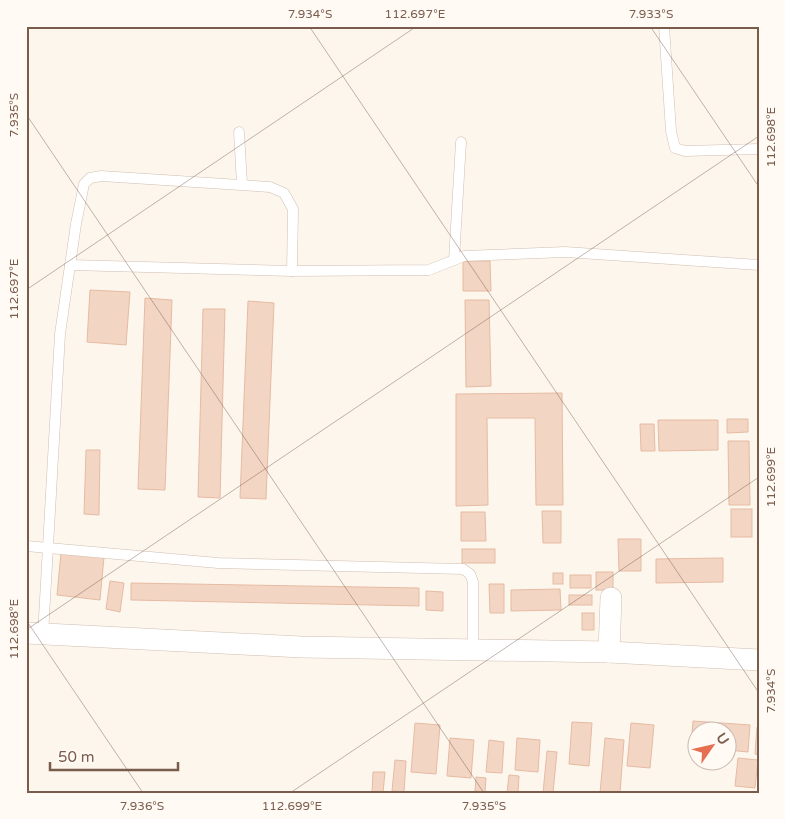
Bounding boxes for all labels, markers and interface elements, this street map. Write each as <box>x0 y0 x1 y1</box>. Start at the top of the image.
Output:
text: 7.934°S <box>288 7 332 21</box>
text: 112.697°E <box>385 7 446 21</box>
text: 7.933°S <box>629 7 673 21</box>
text: 7.935°S <box>7 93 21 137</box>
text: 112.698°E <box>764 106 778 167</box>
text: 112.697°E <box>7 258 21 319</box>
text: 112.699°E <box>764 446 778 507</box>
text: 112.698°E <box>7 598 21 659</box>
text: 7.934°S <box>764 669 778 713</box>
north arrow <box>688 722 738 772</box>
text: U <box>712 730 732 748</box>
scale bar <box>50 739 178 771</box>
text: 50 m <box>58 748 95 766</box>
text: 7.936°S <box>120 799 164 813</box>
text: 112.699°E <box>262 799 323 813</box>
text: 7.935°S <box>462 799 506 813</box>

